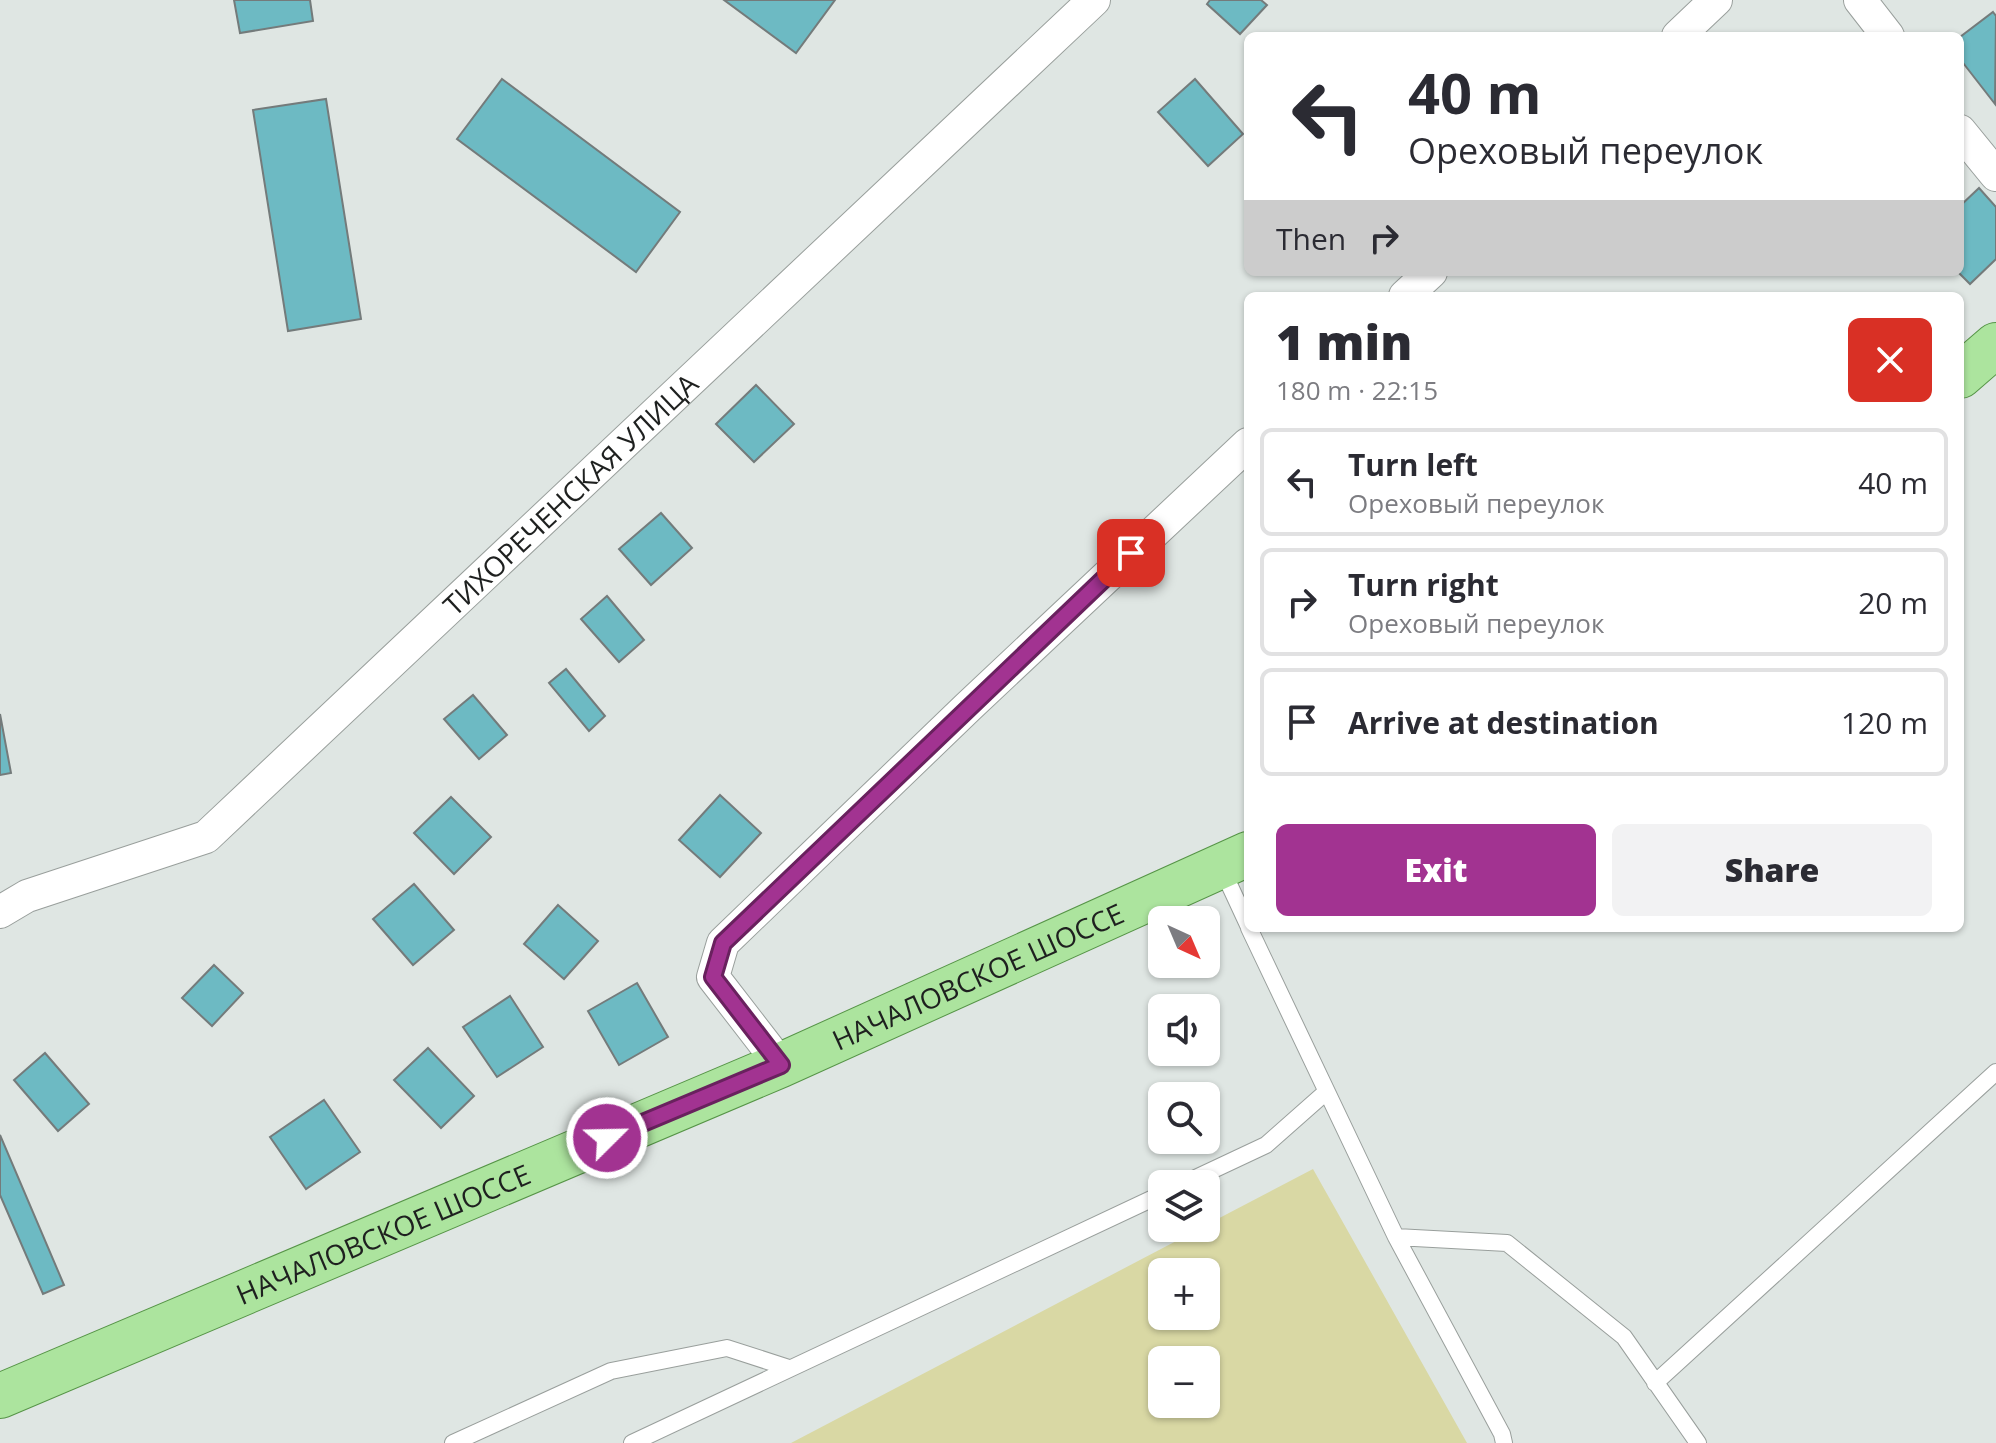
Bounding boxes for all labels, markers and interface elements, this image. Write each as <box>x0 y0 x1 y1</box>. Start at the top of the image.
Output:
text: 40 m <box>1408 54 1542 130</box>
icon: left <box>1276 64 1380 168</box>
text: Ореховый переулок <box>1408 126 1763 175</box>
icon: right <box>1362 216 1406 260</box>
text: Then <box>1276 218 1346 259</box>
text: 1 min <box>1276 309 1412 374</box>
button: close <box>1848 318 1932 402</box>
street label: ТИХОРЕЧЕНСКАЯ УЛИЦА <box>434 364 706 623</box>
text: 180 m · 22:15 <box>1276 372 1438 408</box>
text: Turn left <box>1348 444 1478 485</box>
icon: left <box>1280 460 1324 504</box>
text: 40 m <box>1858 462 1928 503</box>
text: Ореховый переулок <box>1348 485 1604 521</box>
pin <box>1097 519 1165 587</box>
icon: arrive <box>1109 531 1153 575</box>
text: Turn right <box>1348 564 1499 605</box>
icon: right <box>1280 580 1324 624</box>
text: 20 m <box>1858 582 1928 623</box>
text: Ореховый переулок <box>1348 605 1604 641</box>
icon: arrive <box>1280 700 1324 744</box>
text: Arrive at destination <box>1348 702 1659 743</box>
text: 120 m <box>1841 702 1928 743</box>
button: Exit <box>1276 824 1596 916</box>
button: Share <box>1612 824 1932 916</box>
street label: НАЧАЛОВСКОЕ ШОССЕ <box>826 894 1129 1059</box>
north arrow <box>1148 906 1220 978</box>
map controls <box>1148 906 1220 1418</box>
button: sound <box>1148 994 1220 1066</box>
button: search <box>1148 1082 1220 1154</box>
position arrow <box>565 1096 649 1180</box>
street label: НАЧАЛОВСКОЕ ШОССЕ <box>230 1155 536 1313</box>
button: layers <box>1148 1170 1220 1242</box>
button: + <box>1148 1258 1220 1330</box>
button: − <box>1148 1346 1220 1418</box>

